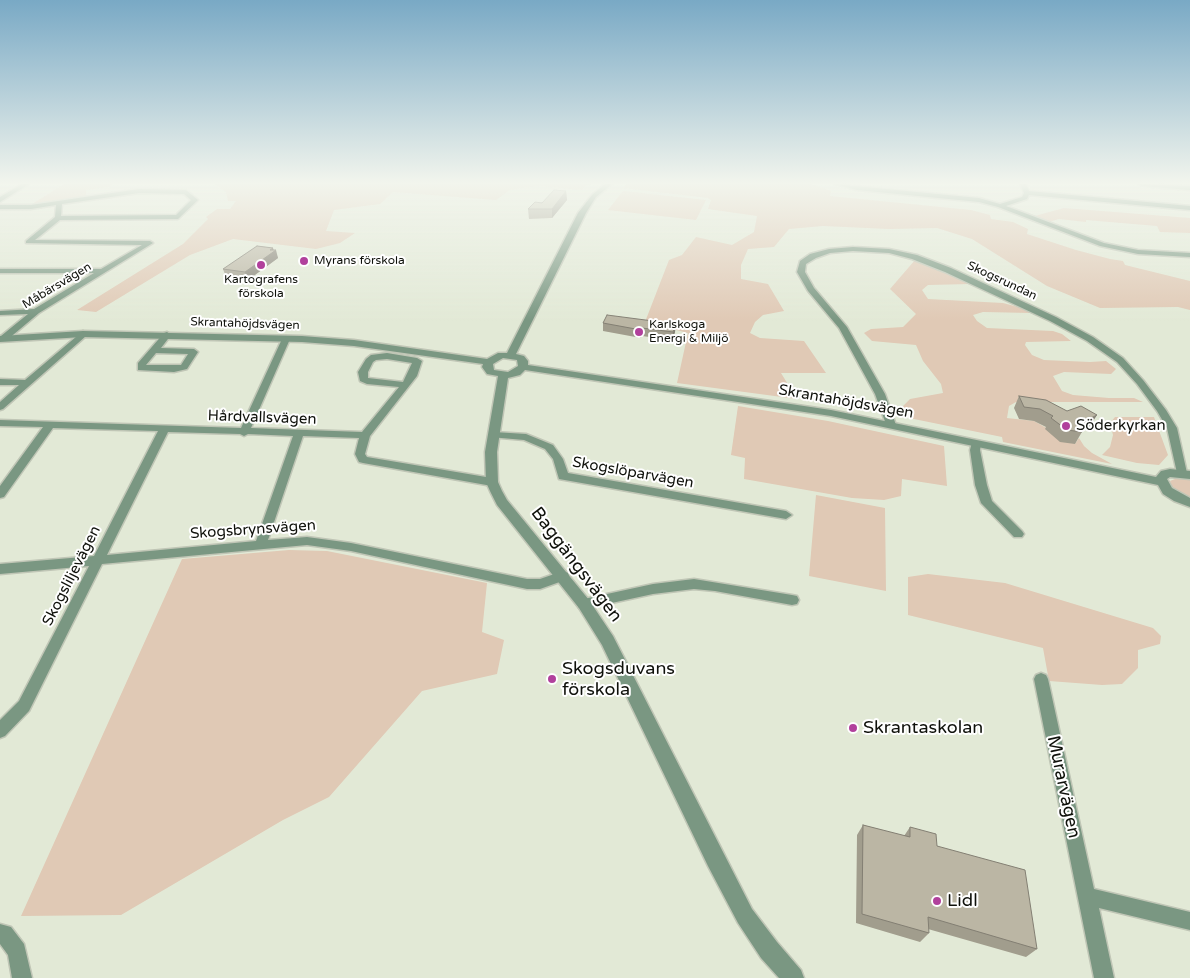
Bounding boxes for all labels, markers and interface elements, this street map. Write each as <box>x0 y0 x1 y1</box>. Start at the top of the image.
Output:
place label: Myrans förskola <box>314 254 405 268</box>
marker: Myrans förskola <box>298 255 310 267</box>
marker: Kartografens förskola <box>255 259 267 271</box>
street label: Skogsrundan <box>965 259 1039 303</box>
street label: Måbärsvägen <box>20 260 94 312</box>
place label: Kartografens förskola <box>224 273 298 301</box>
street label: Skrantahöjdsvägen <box>190 315 300 333</box>
place label: Karlskoga Energi & Miljö <box>649 318 728 346</box>
marker: Karlskoga Energi & Miljö <box>633 326 645 338</box>
street label: Skrantahöjdsvägen <box>777 381 915 423</box>
street label: Hårdvallsvägen <box>207 407 317 429</box>
place label: Söderkyrkan <box>1076 417 1166 435</box>
marker: Söderkyrkan <box>1060 420 1072 432</box>
street label: Skogslöparvägen <box>571 453 695 493</box>
street label: Baggängsvägen <box>526 503 626 627</box>
street label: Skogsbrynsvägen <box>190 517 316 543</box>
street label: Skogsliljevägen <box>39 523 105 629</box>
place label: Skogsduvans förskola <box>562 658 675 701</box>
marker: Skogsduvans förskola <box>546 673 558 685</box>
place label: Skrantaskolan <box>863 717 983 739</box>
marker: Skrantaskolan <box>847 722 859 734</box>
street label: Murarvägen <box>1042 734 1084 840</box>
place label: Lidl <box>947 890 978 912</box>
marker: Lidl <box>931 895 943 907</box>

